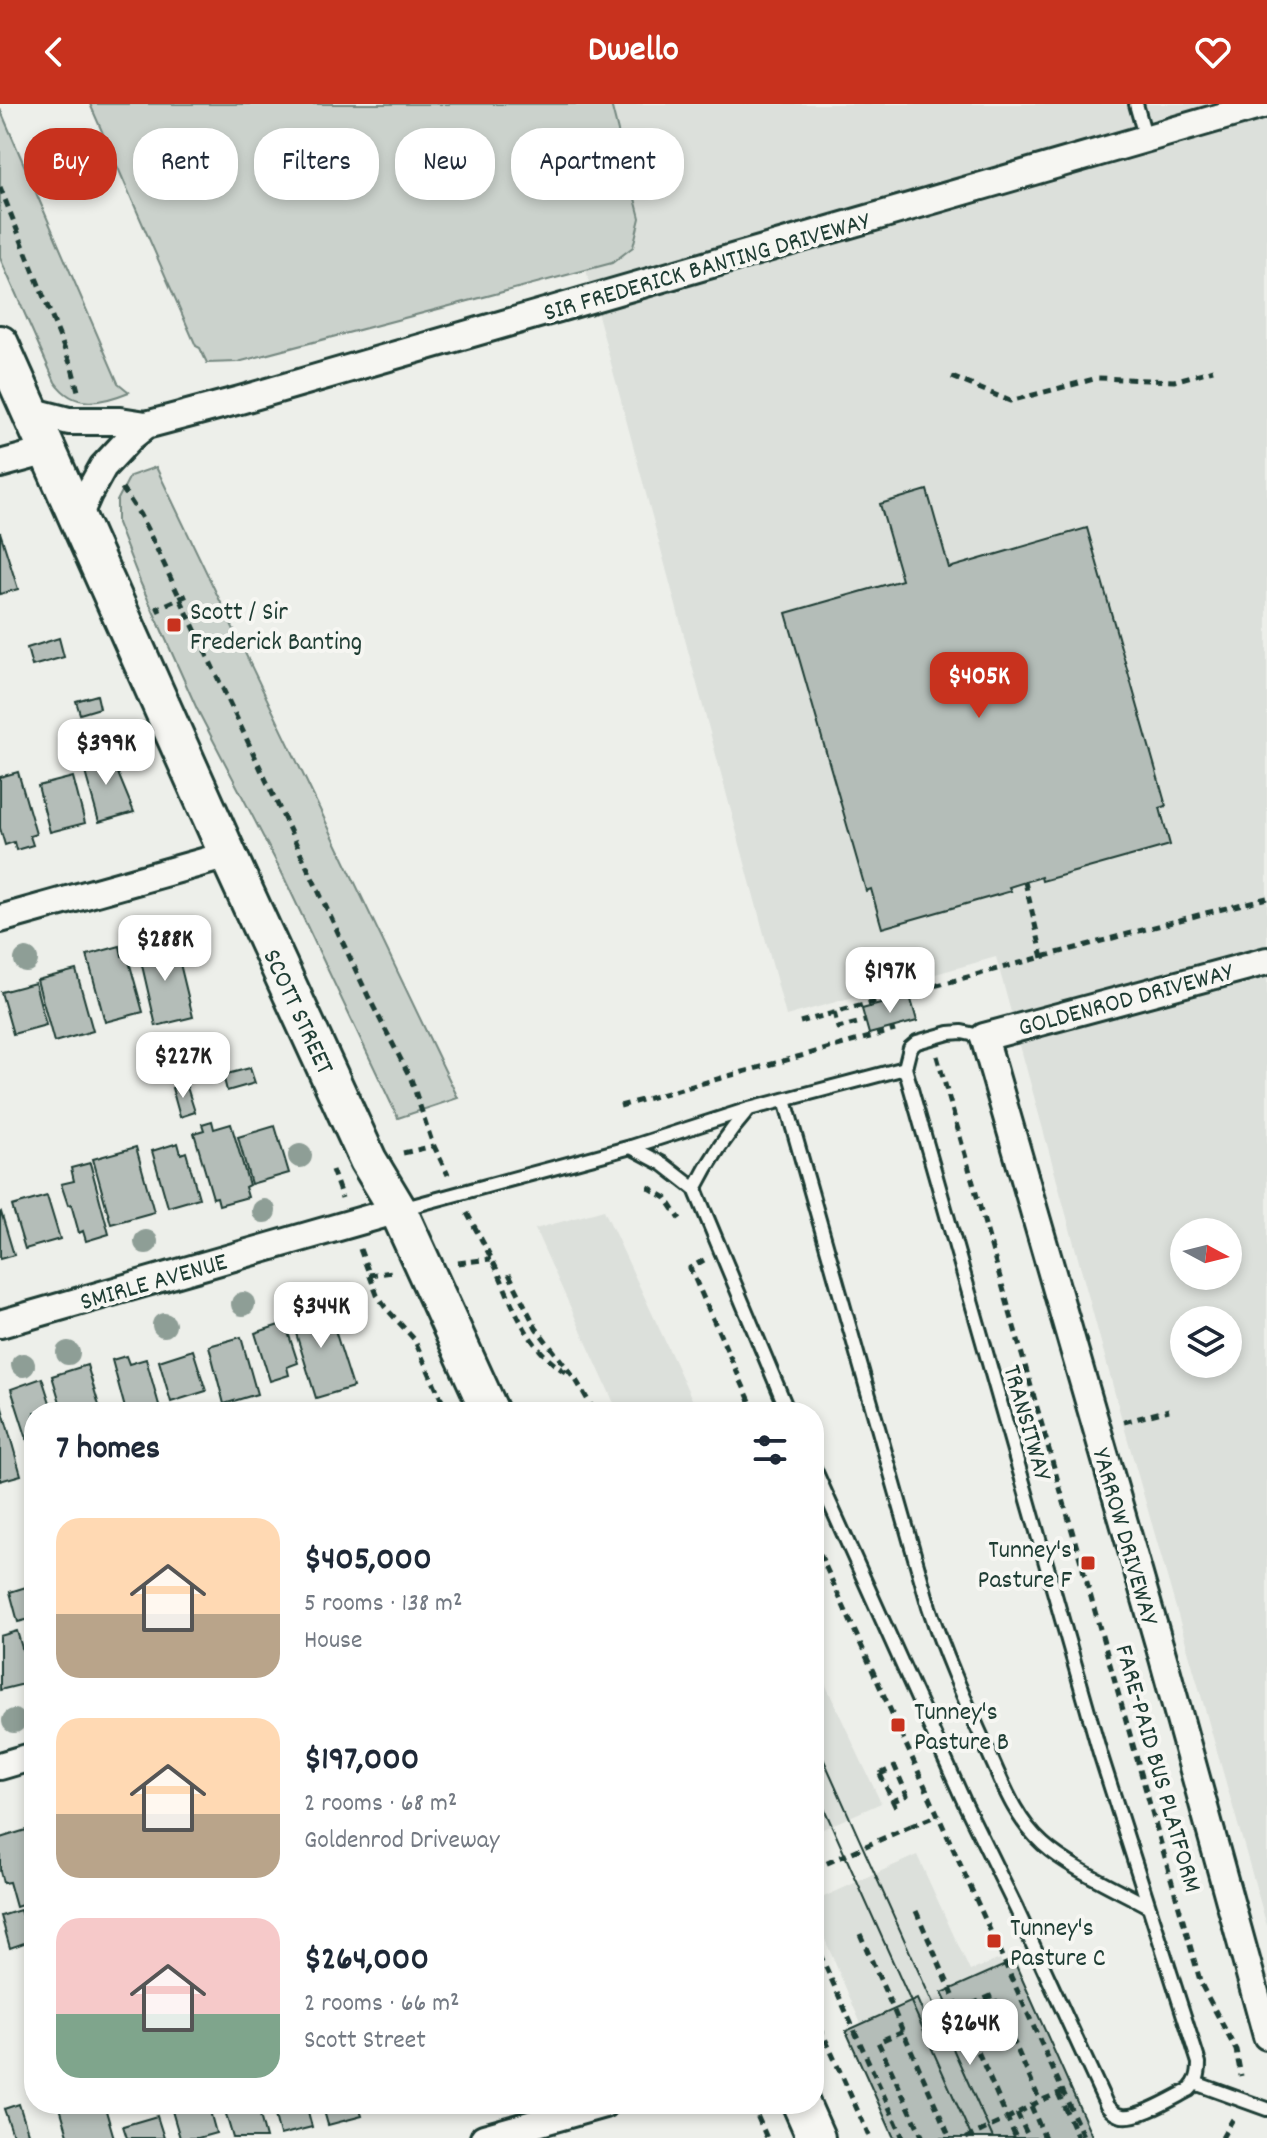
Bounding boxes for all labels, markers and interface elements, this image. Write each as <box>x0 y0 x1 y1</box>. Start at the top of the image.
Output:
text: Dwello <box>588 26 679 78</box>
icon: back <box>32 30 76 74</box>
icon: heart <box>1191 30 1235 74</box>
chip: Buy <box>24 128 117 200</box>
chip: Rent <box>133 128 238 200</box>
chip: Filters <box>254 128 379 200</box>
chip: New <box>395 128 495 200</box>
chip: Apartment <box>511 128 684 200</box>
street label: SIR FREDERICK BANTING DRIVEWAY <box>540 204 876 333</box>
place label: Scott / Sir Frederick Banting <box>190 595 362 662</box>
marker: Scott / Sir Frederick Banting <box>165 616 183 634</box>
pin: $405K <box>923 652 1035 720</box>
text: $405K <box>948 659 1010 696</box>
pin: $399K <box>50 719 162 787</box>
text: $399K <box>76 726 136 763</box>
pin: $288K <box>109 915 221 983</box>
text: $288K <box>136 922 194 959</box>
street label: SCOTT STREET <box>252 944 342 1082</box>
pin: $197K <box>834 947 946 1015</box>
text: $197K <box>864 954 916 991</box>
street label: GOLDENROD DRIVEWAY <box>1014 955 1239 1048</box>
pin: $227K <box>127 1032 239 1100</box>
text: $227K <box>154 1039 212 1076</box>
north arrow <box>1170 1218 1242 1290</box>
map controls <box>1170 1218 1242 1378</box>
street label: SMIRLE AVENUE <box>76 1245 232 1322</box>
pin: $344K <box>265 1282 377 1350</box>
text: $344K <box>292 1289 350 1326</box>
button: layers <box>1170 1306 1242 1378</box>
street label: TRANSITWAY <box>991 1361 1060 1487</box>
text: 7 homes <box>56 1426 160 1475</box>
icon: filters <box>748 1428 792 1472</box>
street label: YARROW DRIVEWAY <box>1081 1444 1167 1631</box>
place label: Tunney's Pasture F <box>978 1533 1072 1600</box>
text: $405,000 <box>304 1537 432 1586</box>
icon: home <box>120 1550 216 1646</box>
marker: Tunney's Pasture F <box>1079 1554 1097 1572</box>
text: 5 rooms · 138 m² <box>304 1586 462 1623</box>
text: House <box>304 1623 362 1660</box>
street label: FARE-PAID BUS PLATFORM <box>1104 1641 1210 1897</box>
place label: Tunney's Pasture B <box>914 1695 1009 1762</box>
marker: Tunney's Pasture B <box>889 1716 907 1734</box>
text: $197,000 <box>304 1737 419 1786</box>
icon: home <box>120 1750 216 1846</box>
text: 2 rooms · 68 m² <box>304 1786 457 1823</box>
text: Goldenrod Driveway <box>304 1823 499 1860</box>
place label: Tunney's Pasture C <box>1010 1911 1106 1978</box>
marker: Tunney's Pasture C <box>985 1932 1003 1950</box>
text: $264,000 <box>304 1937 429 1986</box>
icon: home <box>120 1950 216 2046</box>
text: 2 rooms · 66 m² <box>304 1986 460 2023</box>
pin: $264K <box>914 1999 1026 2067</box>
text: $264K <box>940 2006 1000 2043</box>
text: Scott Street <box>304 2023 426 2060</box>

